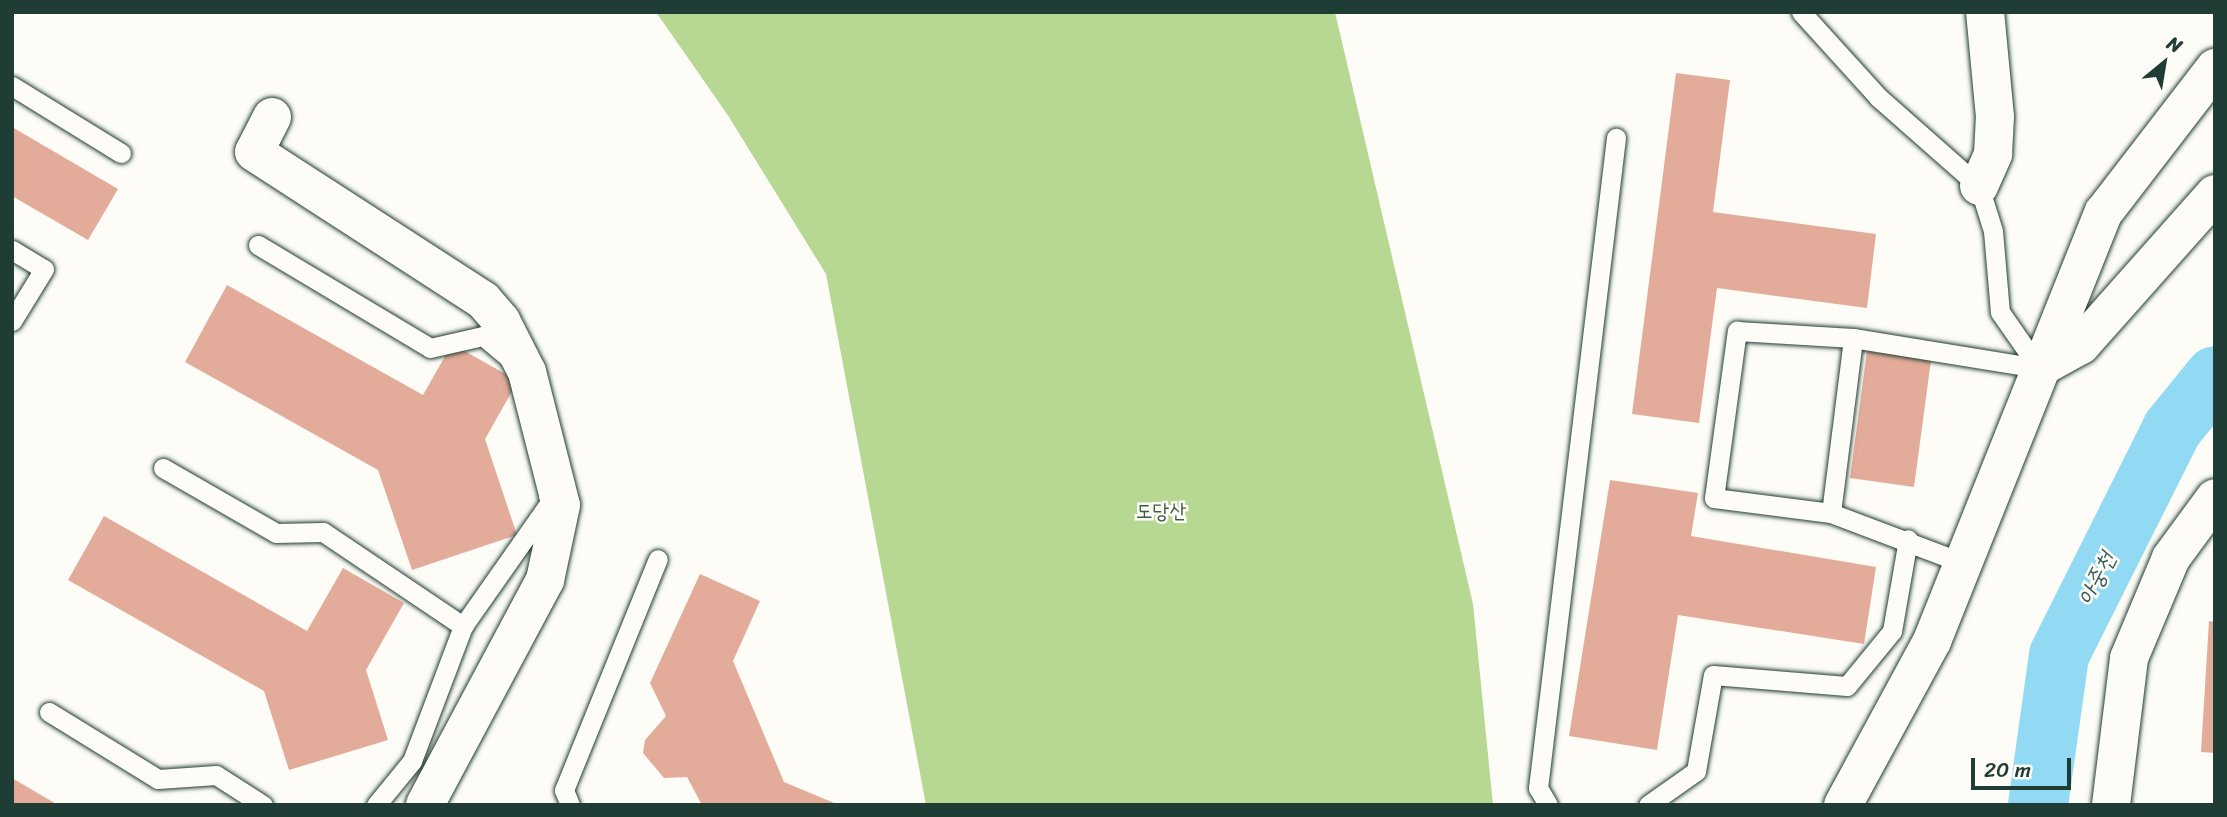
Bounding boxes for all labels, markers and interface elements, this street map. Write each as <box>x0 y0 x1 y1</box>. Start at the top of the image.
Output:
text: N <box>2161 27 2189 62</box>
north arrow <box>2129 28 2199 98</box>
park label: 도당산 <box>1136 498 1186 524</box>
water label: 아중천 <box>2072 548 2122 610</box>
scale bar <box>1975 744 2075 788</box>
text: 20 m <box>1984 751 2031 789</box>

